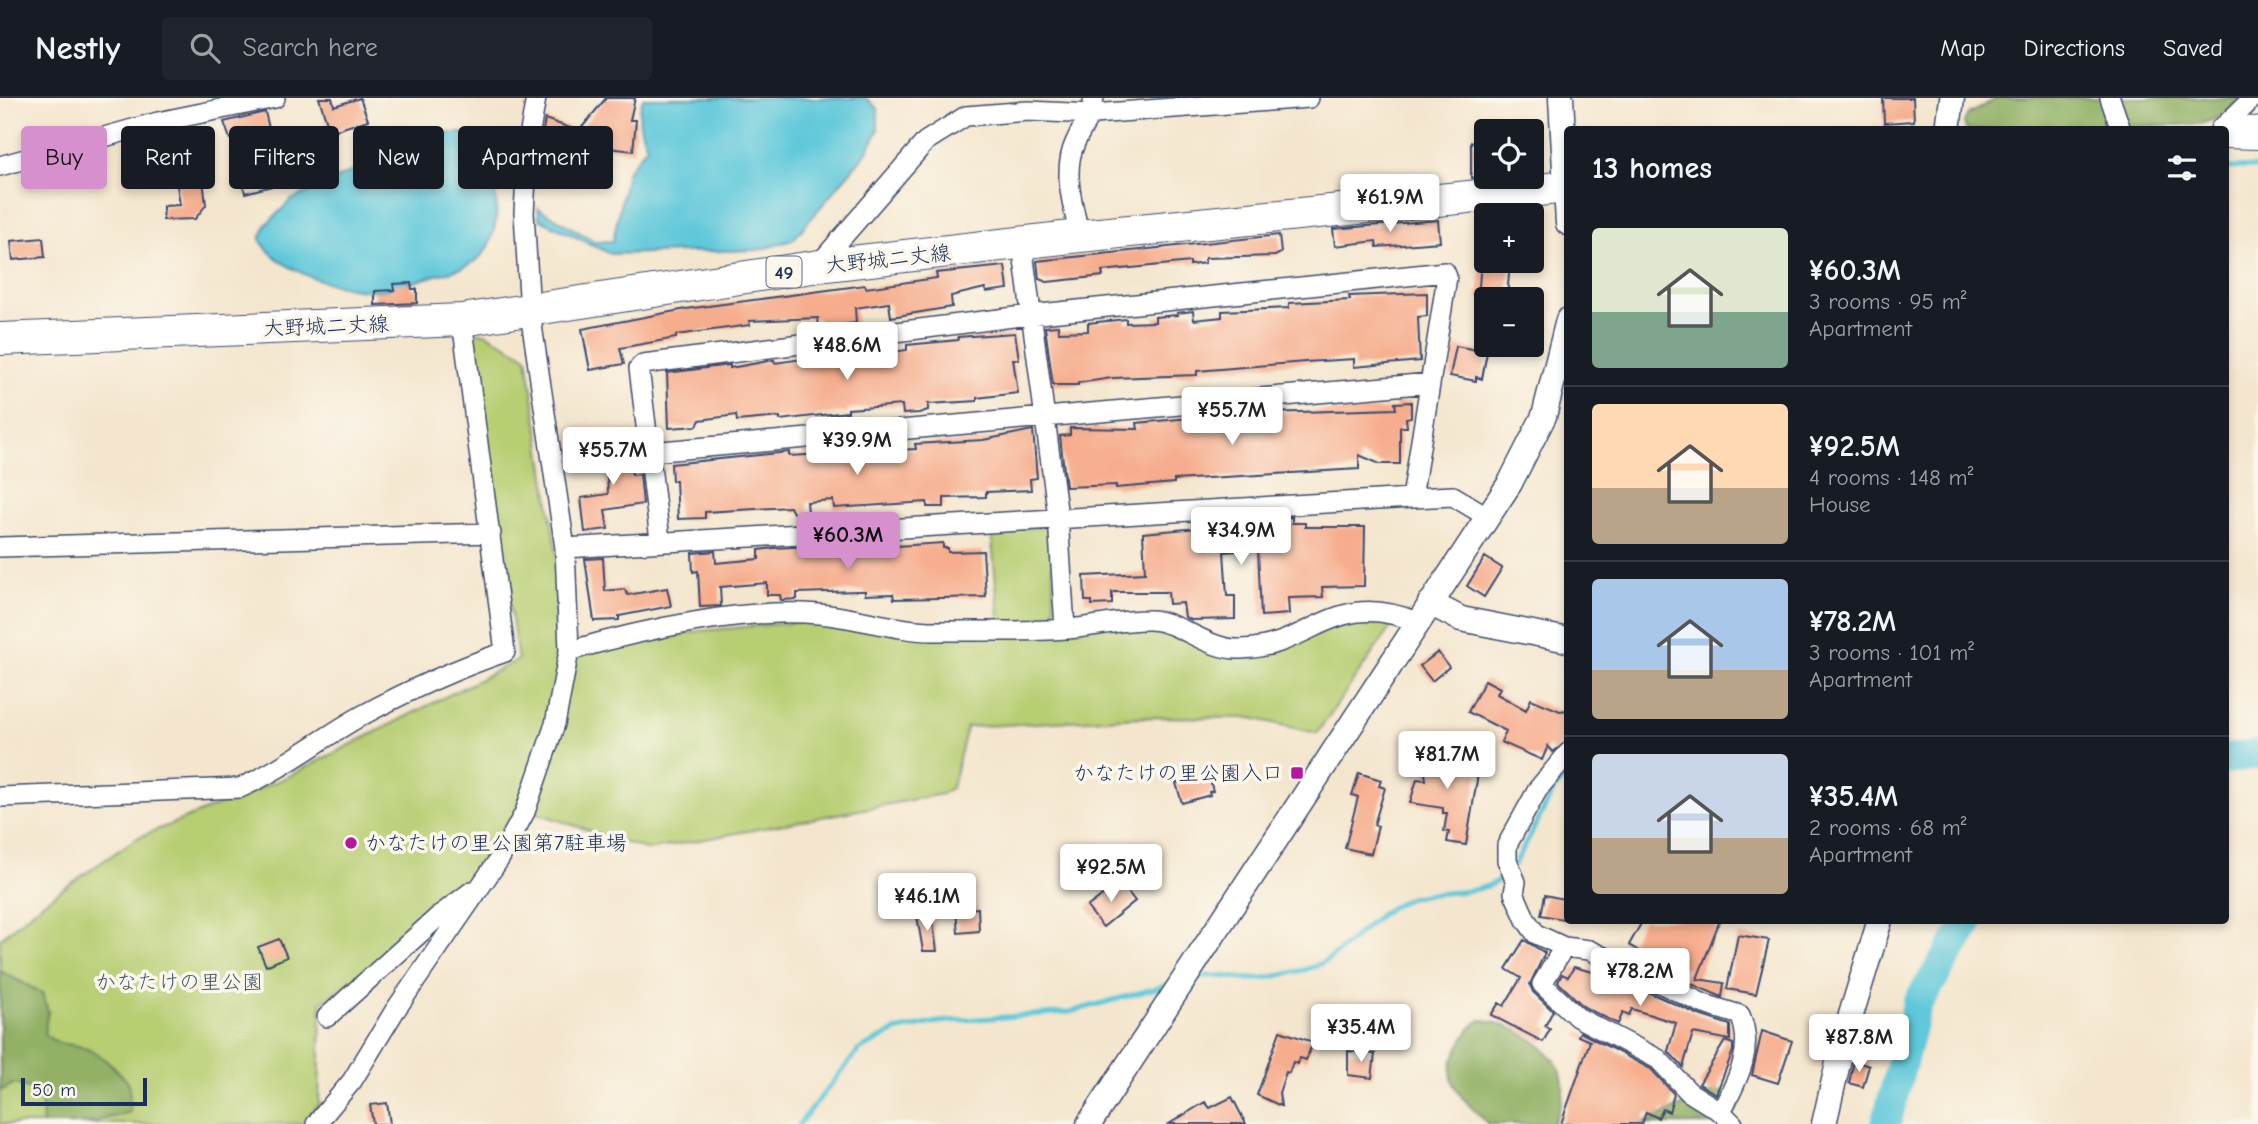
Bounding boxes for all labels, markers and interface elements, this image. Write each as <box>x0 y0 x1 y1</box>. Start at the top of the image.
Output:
search box <box>162 17 652 80</box>
text: Nestly <box>35 29 120 67</box>
icon: search <box>186 29 224 67</box>
text: Search here <box>242 33 378 63</box>
text: Map <box>1940 34 1986 62</box>
text: Directions <box>2024 34 2125 62</box>
text: Saved <box>2163 34 2223 62</box>
map controls <box>1474 119 1544 357</box>
button: locate <box>1474 119 1544 189</box>
chip: Buy <box>21 126 107 189</box>
chip: Rent <box>121 126 215 189</box>
chip: Filters <box>229 126 339 189</box>
chip: New <box>353 126 444 189</box>
chip: Apartment <box>458 126 613 189</box>
icon: filters <box>2163 149 2201 187</box>
text: 13 homes <box>1592 151 1712 186</box>
pin: ¥61.9M <box>1333 174 1447 234</box>
text: ¥61.9M <box>1356 183 1424 210</box>
button: + <box>1474 203 1544 273</box>
street label: 大野城二丈線 <box>824 240 952 278</box>
text: ¥60.3M <box>1809 253 1901 288</box>
road number: 49 <box>766 256 802 288</box>
icon: home <box>1648 256 1732 340</box>
button: − <box>1474 287 1544 357</box>
text: 3 rooms · 95 m² <box>1809 288 1967 315</box>
street label: 大野城二丈線 <box>263 312 389 340</box>
text: Apartment <box>1809 315 1912 342</box>
pin: ¥48.6M <box>790 322 904 382</box>
text: ¥48.6M <box>813 331 881 358</box>
pin: ¥55.7M <box>1175 388 1289 447</box>
text: ¥55.7M <box>1198 396 1266 423</box>
pin: ¥39.9M <box>800 418 914 477</box>
text: ¥39.9M <box>822 426 892 453</box>
pin: ¥55.7M <box>556 428 670 487</box>
text: ¥92.5M <box>1809 429 1900 464</box>
icon: home <box>1648 432 1732 516</box>
text: ¥55.7M <box>579 436 647 463</box>
text: 4 rooms · 148 m² <box>1809 464 1973 491</box>
text: House <box>1809 491 1871 518</box>
pin: ¥34.9M <box>1184 508 1298 567</box>
pin: ¥60.3M <box>791 512 905 572</box>
text: ¥34.9M <box>1207 516 1275 543</box>
text: ¥60.3M <box>813 521 883 548</box>
text: ¥78.2M <box>1809 604 1896 639</box>
icon: home <box>1648 607 1732 691</box>
text: 3 rooms · 101 m² <box>1809 639 1974 666</box>
text: Apartment <box>1809 666 1912 693</box>
pin: ¥81.7M <box>1390 732 1504 791</box>
text: ¥81.7M <box>1414 740 1480 767</box>
place label: かなたけの里公園入口 <box>1073 761 1283 785</box>
marker: かなたけの里公園入口 <box>1289 765 1305 781</box>
text: ¥35.4M <box>1809 779 1898 814</box>
icon: home <box>1648 782 1732 866</box>
text: 2 rooms · 68 m² <box>1809 814 1967 841</box>
place label: かなたけの里公園第7駐車場 <box>365 831 627 855</box>
marker: かなたけの里公園第7駐車場 <box>343 835 359 851</box>
text: Apartment <box>1809 841 1912 868</box>
pin: ¥92.5M <box>1054 844 1168 904</box>
text: ¥92.5M <box>1076 853 1146 880</box>
pin: ¥46.1M <box>870 874 984 933</box>
text: ¥46.1M <box>894 882 960 909</box>
pin: ¥78.2M <box>1583 948 1697 1008</box>
text: ¥78.2M <box>1607 957 1673 984</box>
park label: かなたけの里公園 <box>95 970 263 994</box>
pin: ¥35.4M <box>1304 1004 1418 1064</box>
text: ¥35.4M <box>1327 1013 1395 1040</box>
pin: ¥87.8M <box>1802 1014 1916 1074</box>
text: ¥87.8M <box>1825 1023 1893 1050</box>
scale bar <box>21 1075 147 1107</box>
text: 50 m <box>32 1079 76 1101</box>

